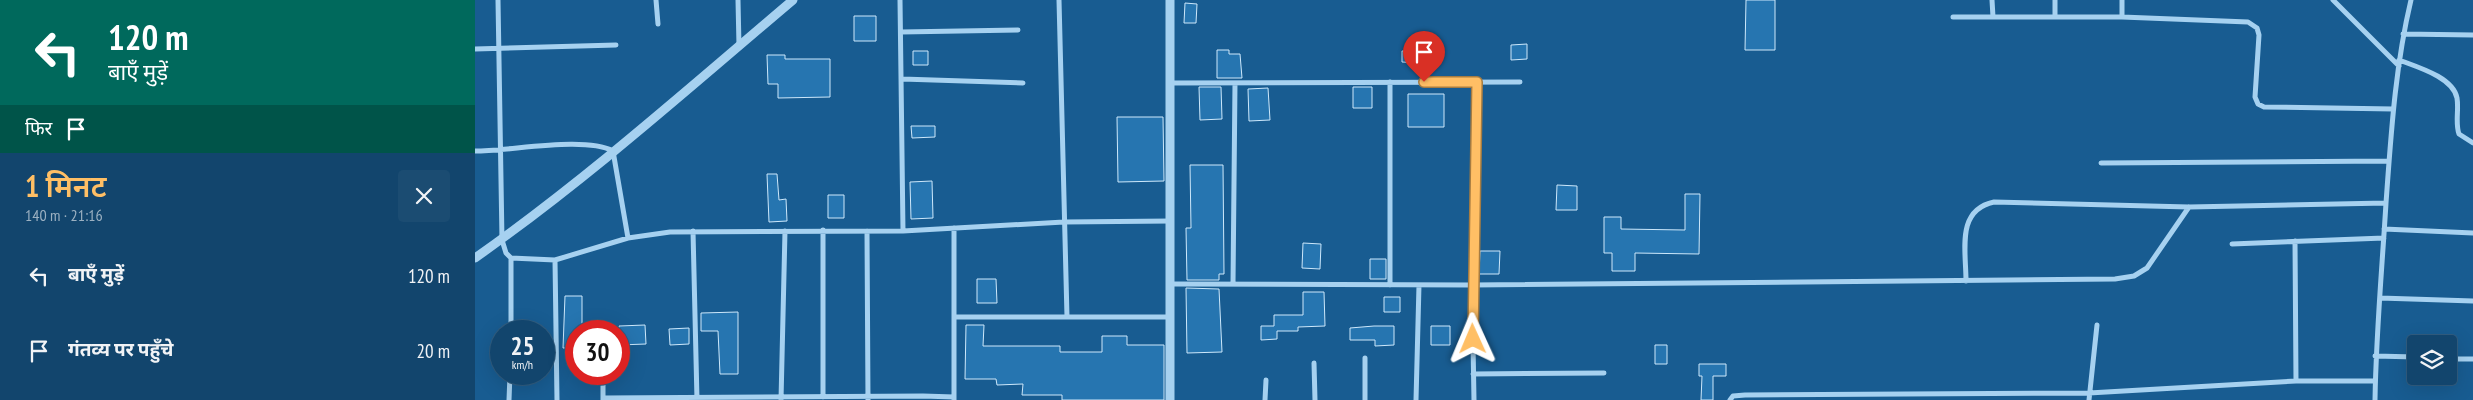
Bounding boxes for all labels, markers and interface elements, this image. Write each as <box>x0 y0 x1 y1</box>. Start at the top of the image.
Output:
text: 120 m <box>108 14 189 60</box>
icon: left <box>25 20 90 85</box>
pin <box>1403 31 1445 82</box>
icon: arrive <box>1410 38 1438 66</box>
text: बाएँ मुड़ें <box>108 58 168 86</box>
icon: arrive <box>62 115 90 143</box>
text: फिर <box>25 116 52 140</box>
text: 1 मिनट <box>25 166 106 205</box>
button: close <box>398 170 450 222</box>
text: 140 m · 21:16 <box>25 205 103 225</box>
icon: left <box>25 262 53 290</box>
text: बाएँ मुड़ें <box>68 262 124 286</box>
text: 120 m <box>408 264 450 288</box>
position arrow <box>1446 312 1498 364</box>
speed limit sign: 30 <box>565 320 630 385</box>
text: 25 <box>511 330 534 362</box>
map controls <box>2407 335 2457 385</box>
button: layers <box>2407 335 2457 385</box>
icon: arrive <box>25 337 53 365</box>
text: गंतव्य पर पहुँचे <box>68 337 173 361</box>
text: 20 m <box>417 339 450 363</box>
text: km/h <box>512 357 533 372</box>

